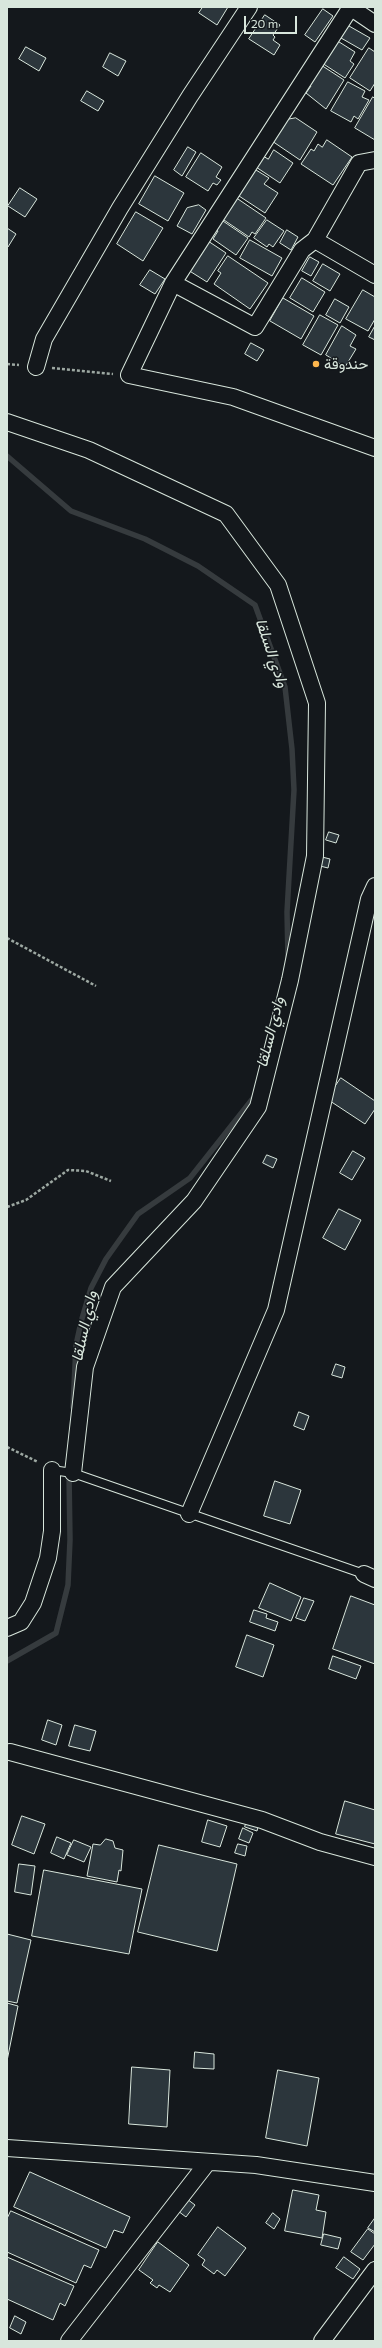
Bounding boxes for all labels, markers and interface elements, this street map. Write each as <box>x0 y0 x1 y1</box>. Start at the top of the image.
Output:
scale bar <box>246 8 299 34</box>
text: 20 m <box>251 16 278 30</box>
place label: حندوقة <box>324 355 368 373</box>
marker: حندوقة <box>311 359 321 369</box>
water label: وادي السلقا <box>251 616 293 690</box>
water label: وادي السلقا <box>252 995 288 1069</box>
water label: وادي السلقا <box>67 1289 101 1363</box>

